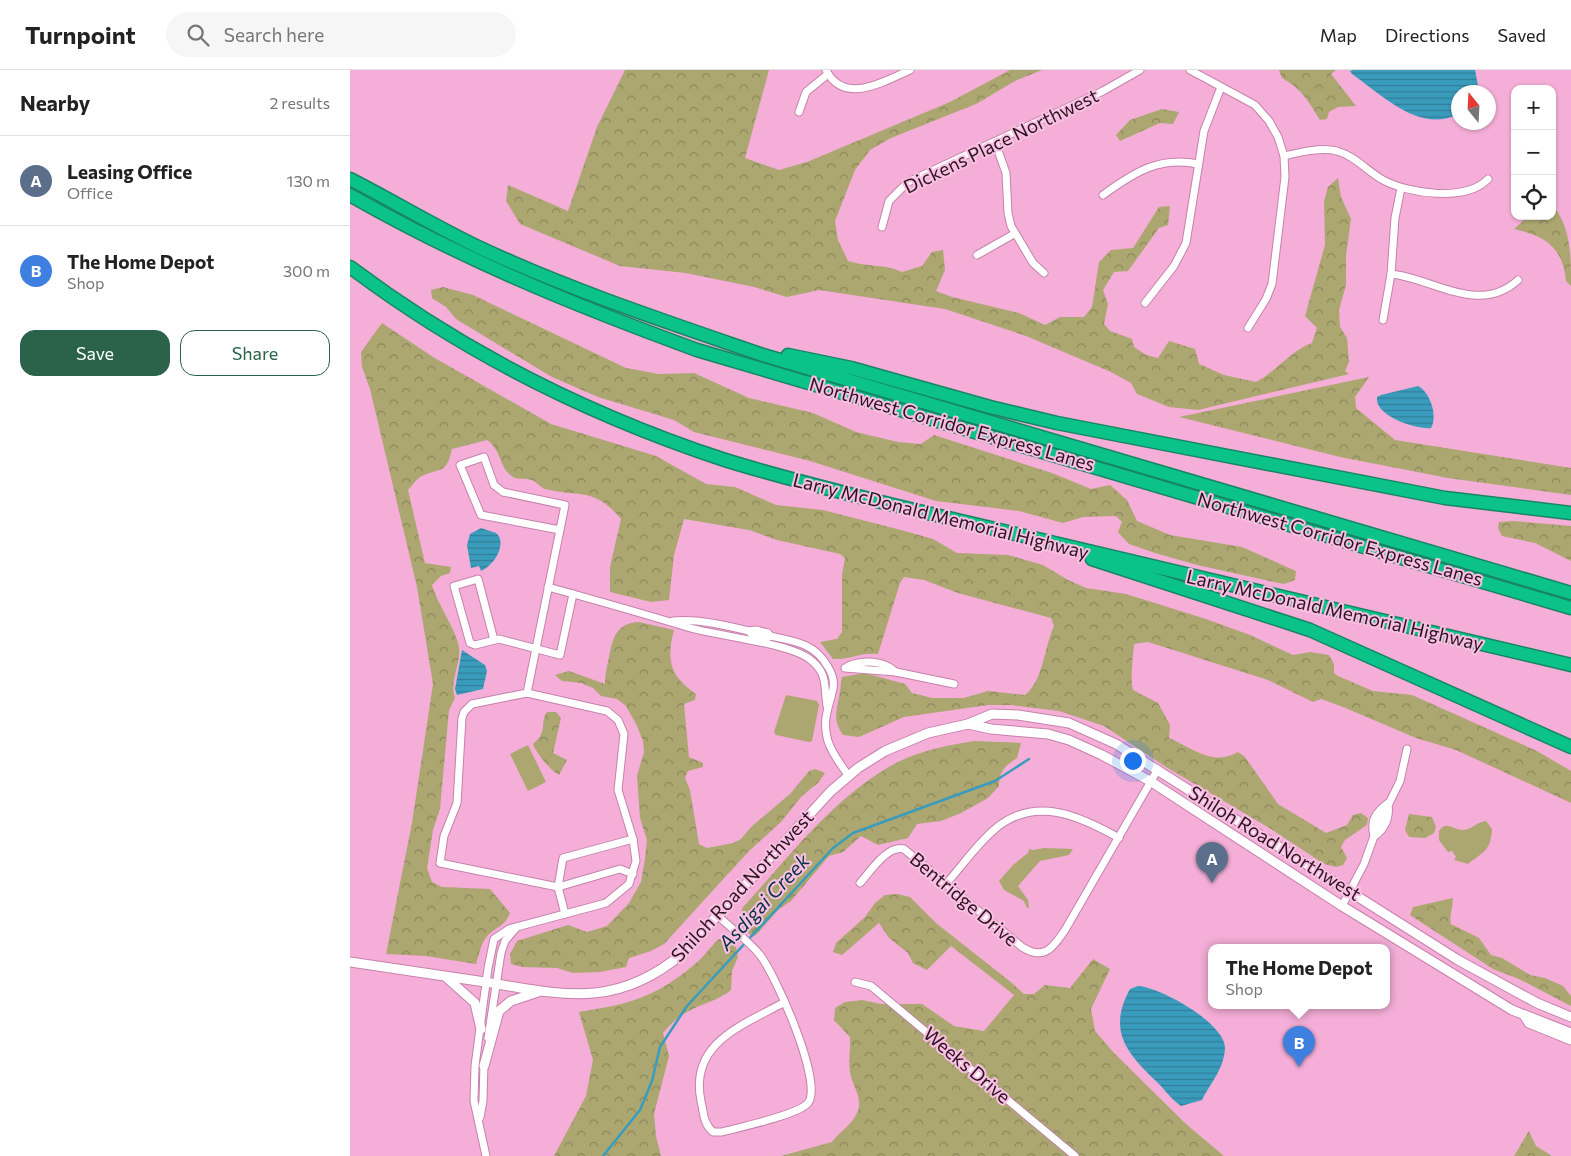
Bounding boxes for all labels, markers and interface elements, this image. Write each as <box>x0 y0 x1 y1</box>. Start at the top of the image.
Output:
search box <box>166 12 516 57</box>
text: Turnpoint <box>25 20 136 49</box>
icon: search <box>184 21 212 49</box>
text: Search here <box>224 23 324 46</box>
text: Map <box>1320 24 1357 46</box>
text: Directions <box>1385 24 1469 46</box>
text: Saved <box>1497 24 1546 46</box>
street label: Dickens Place Northwest <box>900 83 1102 198</box>
north arrow <box>1451 85 1496 130</box>
map controls <box>1511 85 1556 220</box>
button: + <box>1511 85 1556 130</box>
text: Nearby <box>20 90 90 115</box>
text: 2 results <box>269 93 330 112</box>
button: − <box>1511 130 1556 175</box>
text: Leasing Office <box>67 160 192 183</box>
text: A <box>30 171 42 190</box>
text: 130 m <box>287 171 330 190</box>
button: locate <box>1511 175 1556 220</box>
text: Office <box>67 183 113 202</box>
text: The Home Depot <box>67 250 214 273</box>
text: B <box>31 261 41 280</box>
text: 300 m <box>283 261 330 280</box>
text: Shop <box>67 273 105 292</box>
button: Save <box>20 330 170 376</box>
button: Share <box>180 330 330 376</box>
street label: Northwest Corridor Express Lanes <box>807 372 1097 475</box>
street label: Larry McDonald Memorial Highway <box>791 468 1092 564</box>
street label: Northwest Corridor Express Lanes <box>1195 487 1485 590</box>
street label: Larry McDonald Memorial Highway <box>1184 564 1486 655</box>
your location <box>1120 748 1146 774</box>
street label: Shiloh Road Northwest <box>1185 780 1366 905</box>
street label: Shiloh Road Northwest <box>665 805 818 966</box>
pin: A <box>1196 842 1228 883</box>
water label: Asdigai Creek <box>712 847 815 955</box>
street label: Bentridge Drive <box>906 847 1023 951</box>
popup <box>1208 944 1390 1009</box>
text: The Home Depot <box>1225 956 1373 979</box>
text: Shop <box>1225 979 1263 998</box>
street label: Weeks Drive <box>919 1022 1016 1108</box>
pin: B <box>1283 1026 1315 1067</box>

